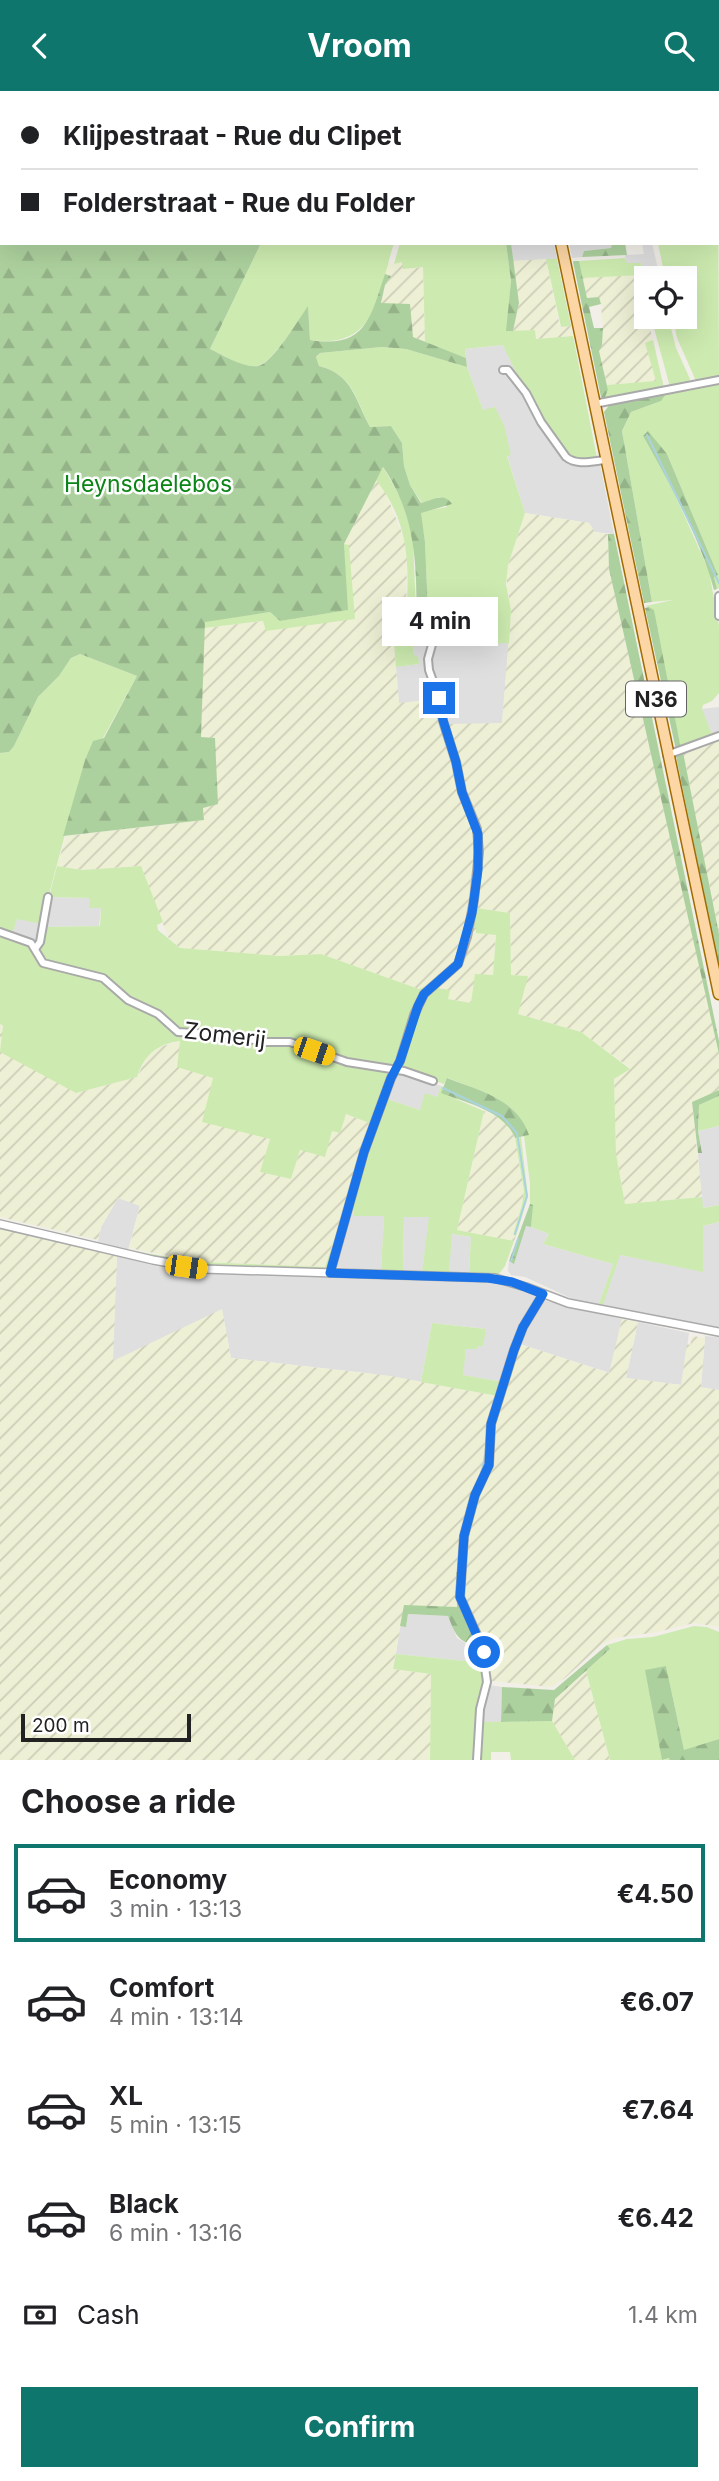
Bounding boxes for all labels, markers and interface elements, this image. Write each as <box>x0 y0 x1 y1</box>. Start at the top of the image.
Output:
text: Vroom <box>307 26 412 65</box>
icon: back <box>21 27 59 65</box>
icon: search <box>660 27 698 65</box>
text: Klijpestraat - Rue du Clipet <box>63 120 402 151</box>
text: Folderstraat - Rue du Folder <box>63 187 415 218</box>
map controls <box>634 266 697 329</box>
button: locate <box>634 266 697 329</box>
park label: Heynsdaelebos <box>64 470 232 498</box>
callout: 4 min <box>381 596 497 645</box>
text: 4 min <box>409 607 471 635</box>
road number: N36 <box>626 681 686 717</box>
route end <box>423 682 455 714</box>
street label: Zomerij <box>183 1016 267 1054</box>
car <box>291 1034 338 1068</box>
car <box>164 1254 209 1280</box>
route start <box>468 1636 500 1668</box>
scale bar <box>21 1711 191 1743</box>
text: 200 m <box>32 1714 90 1737</box>
text: Choose a ride <box>21 1782 236 1821</box>
icon: car <box>25 1862 88 1925</box>
text: Economy <box>109 1864 227 1895</box>
text: €4.50 <box>617 1878 694 1909</box>
text: 3 min · 13:13 <box>109 1895 242 1923</box>
icon: car <box>25 1970 88 2033</box>
text: Comfort <box>109 1972 214 2003</box>
text: €6.07 <box>620 1986 694 2017</box>
text: 4 min · 13:14 <box>109 2003 244 2031</box>
icon: car <box>25 2078 88 2141</box>
text: XL <box>109 2080 143 2111</box>
text: €7.64 <box>622 2094 694 2125</box>
text: 5 min · 13:15 <box>109 2111 242 2139</box>
icon: car <box>25 2186 88 2249</box>
text: Black <box>109 2188 179 2219</box>
text: €6.42 <box>617 2202 694 2233</box>
text: 6 min · 13:16 <box>109 2219 242 2247</box>
icon: cash <box>21 2296 59 2334</box>
text: Cash <box>77 2299 140 2330</box>
text: 1.4 km <box>628 2301 698 2329</box>
button: Confirm <box>21 2387 698 2467</box>

